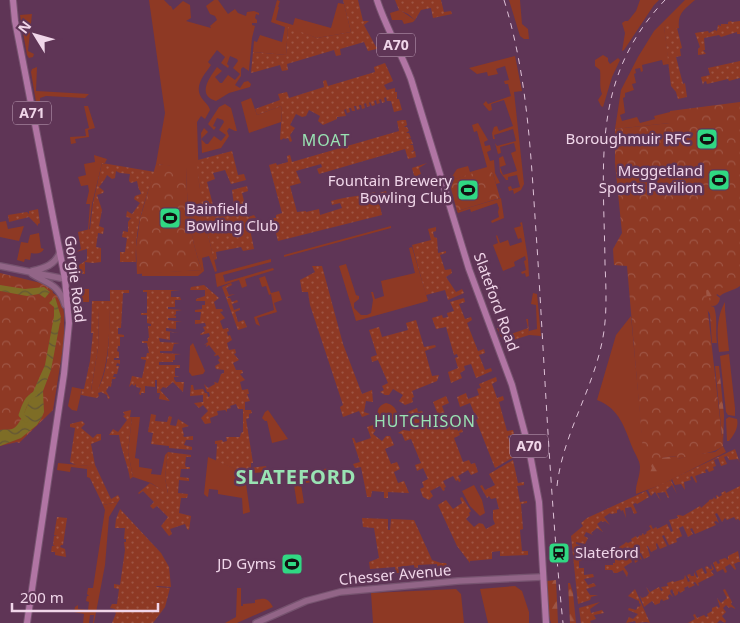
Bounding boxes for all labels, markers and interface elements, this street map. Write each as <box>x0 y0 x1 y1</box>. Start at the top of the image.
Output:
north arrow <box>10 10 60 60</box>
text: N <box>13 17 35 37</box>
road number: A70 <box>377 34 415 56</box>
road number: A71 <box>13 102 51 125</box>
sports icon: Boroughmuir RFC <box>695 127 719 151</box>
place label: Boroughmuir RFC <box>566 128 692 148</box>
district label: MOAT <box>302 129 350 151</box>
place label: Meggetland Sports Pavilion <box>599 160 703 197</box>
sports icon: Meggetland Sports Pavilion <box>707 168 731 192</box>
place label: Fountain Brewery Bowling Club <box>328 170 452 207</box>
sports icon: Fountain Brewery Bowling Club <box>456 178 480 202</box>
place label: Bainfield Bowling Club <box>186 198 278 235</box>
sports icon: Bainfield Bowling Club <box>158 206 182 230</box>
street label: Gorgie Road <box>61 234 91 324</box>
street label: Slateford Road <box>470 250 524 354</box>
district label: HUTCHISON <box>374 410 476 432</box>
road number: A70 <box>510 434 548 458</box>
district label: SLATEFORD <box>236 463 356 490</box>
station icon: Slateford <box>547 541 571 565</box>
place label: Slateford <box>575 542 639 562</box>
sports icon: JD Gyms <box>280 552 304 576</box>
place label: JD Gyms <box>215 553 276 573</box>
street label: Chesser Avenue <box>338 559 452 589</box>
scale bar <box>12 580 159 612</box>
text: 200 m <box>20 587 64 607</box>

